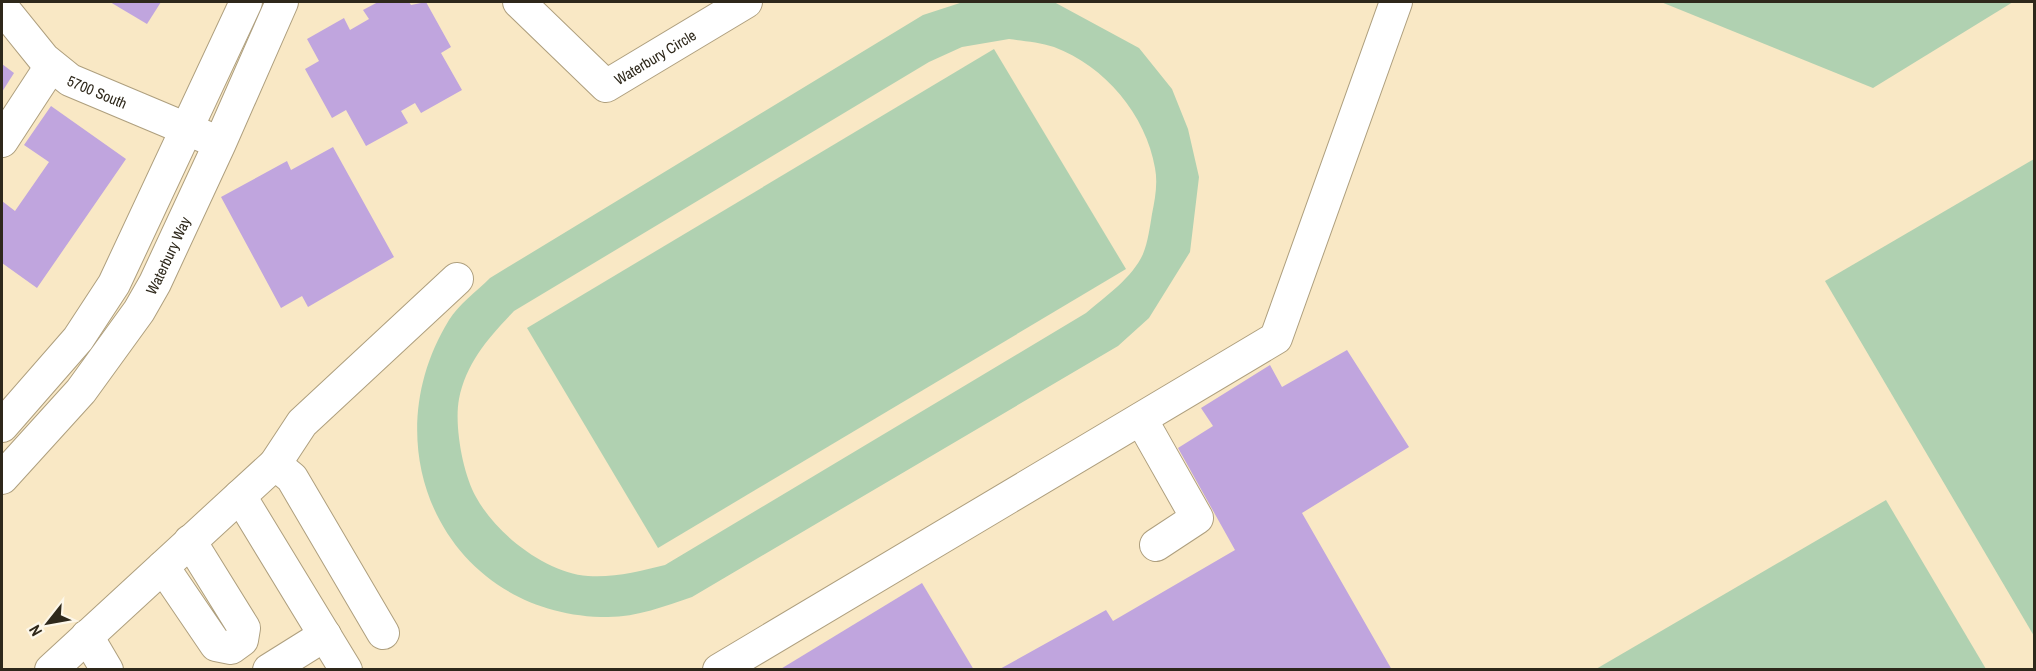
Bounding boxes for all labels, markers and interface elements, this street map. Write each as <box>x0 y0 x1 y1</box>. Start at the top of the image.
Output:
street label: Waterbury Circle <box>610 24 700 89</box>
street label: 5700 South <box>64 70 131 113</box>
street label: Waterbury Way <box>140 212 195 298</box>
north arrow <box>18 593 78 653</box>
text: N <box>23 621 47 640</box>

